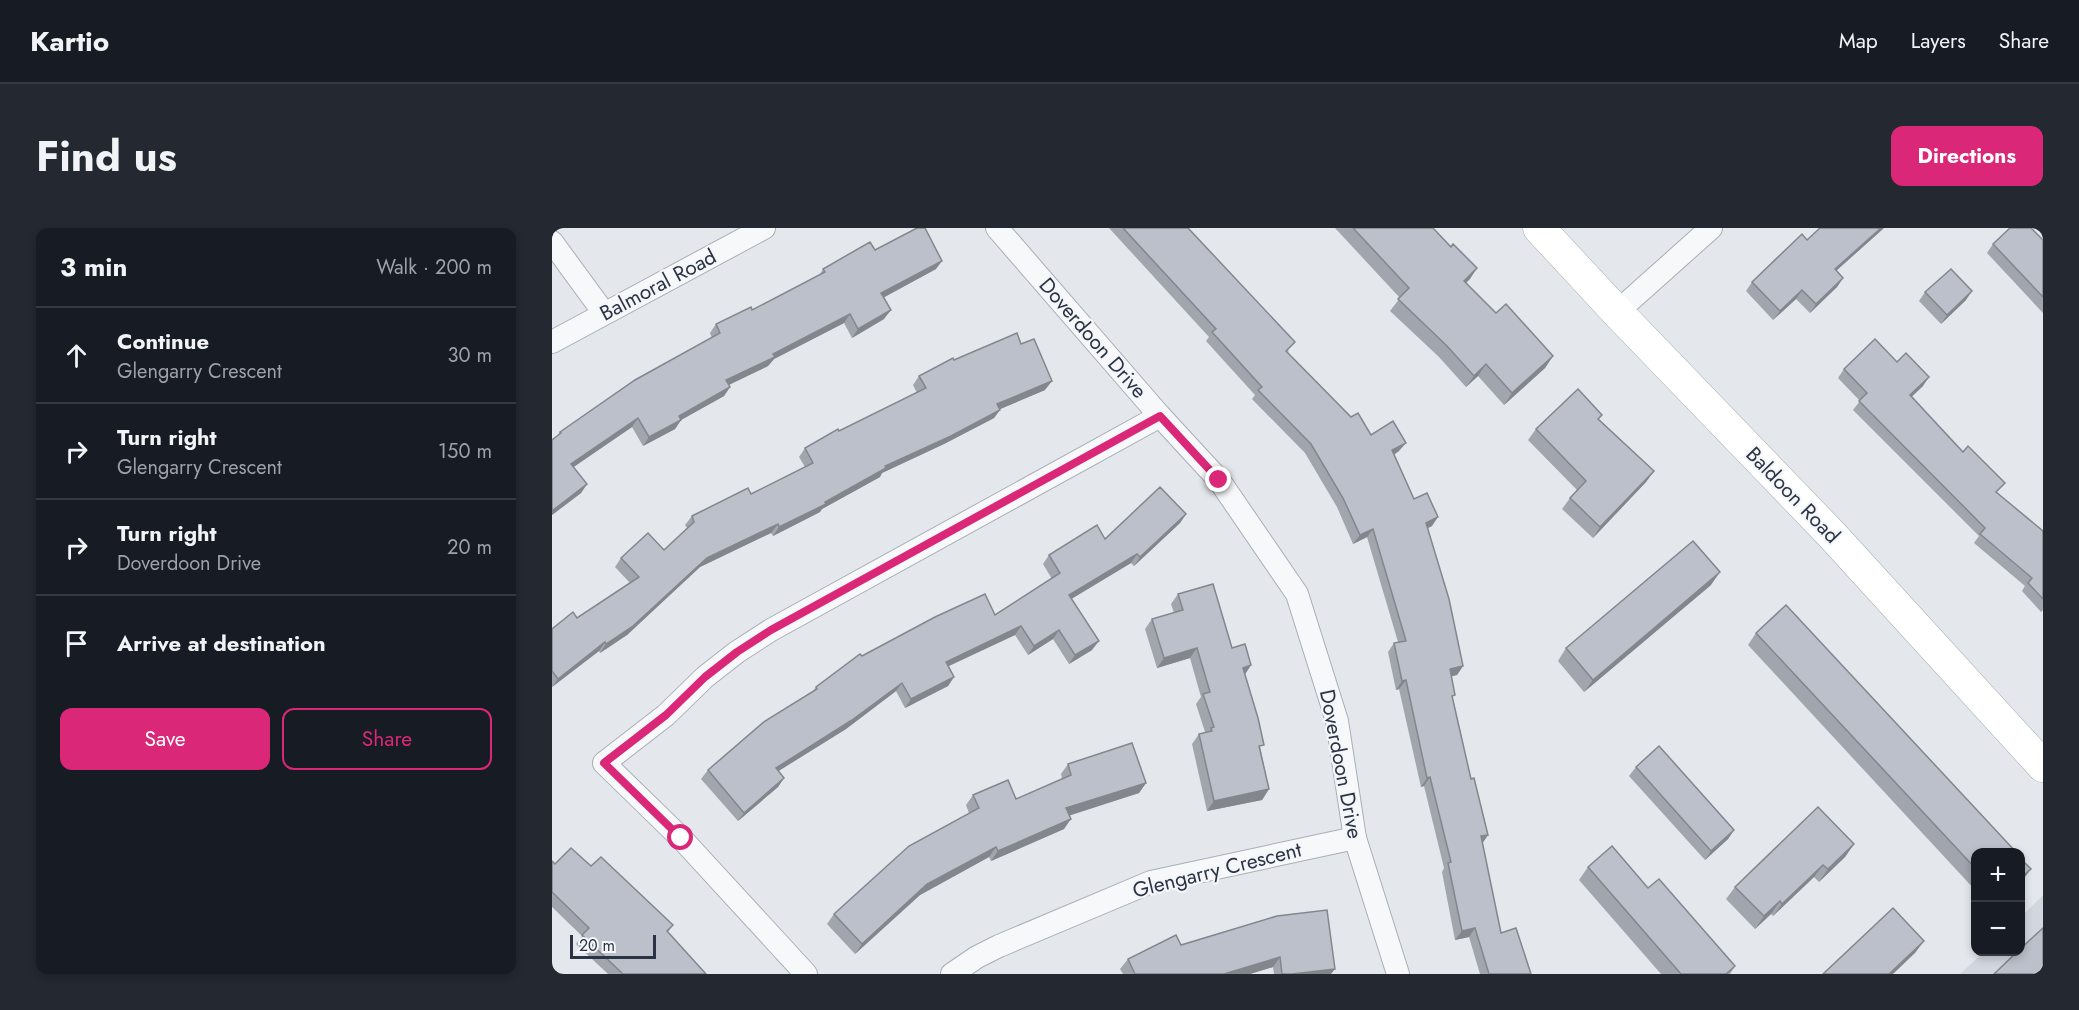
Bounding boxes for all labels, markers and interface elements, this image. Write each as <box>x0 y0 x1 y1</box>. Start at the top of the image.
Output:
text: Kartio <box>30 21 109 62</box>
text: Map <box>1839 26 1878 56</box>
text: Layers <box>1911 26 1966 56</box>
text: Share <box>1999 26 2049 56</box>
text: Find us <box>36 126 177 187</box>
button: Directions <box>1891 126 2043 186</box>
street label: Balmoral Road <box>594 242 722 328</box>
text: 3 min <box>60 248 127 286</box>
text: Walk · 200 m <box>376 253 492 282</box>
street label: Doverdoon Drive <box>1032 271 1154 405</box>
text: Continue <box>117 325 209 357</box>
icon: ahead <box>60 339 93 372</box>
text: 30 m <box>447 341 492 370</box>
text: Glengarry Crescent <box>117 357 282 386</box>
text: Turn right <box>117 421 217 453</box>
icon: right <box>60 435 93 468</box>
text: 150 m <box>438 437 492 466</box>
street label: Baldoon Road <box>1739 440 1847 550</box>
text: Glengarry Crescent <box>117 453 282 482</box>
route end <box>1205 466 1231 492</box>
text: Turn right <box>117 517 217 549</box>
icon: right <box>60 531 93 564</box>
text: 20 m <box>447 533 492 562</box>
text: Doverdoon Drive <box>117 549 261 578</box>
icon: arrive <box>60 627 93 660</box>
text: Arrive at destination <box>117 627 326 659</box>
street label: Doverdoon Drive <box>1312 687 1370 841</box>
button: Save <box>60 708 270 770</box>
button: Share <box>282 708 492 770</box>
route start <box>667 824 693 850</box>
street label: Glengarry Crescent <box>1129 835 1305 905</box>
map controls <box>1971 848 2025 956</box>
button: + <box>1971 848 2025 902</box>
button: − <box>1971 902 2025 956</box>
scale bar <box>570 932 656 960</box>
text: 20 m <box>579 934 615 957</box>

